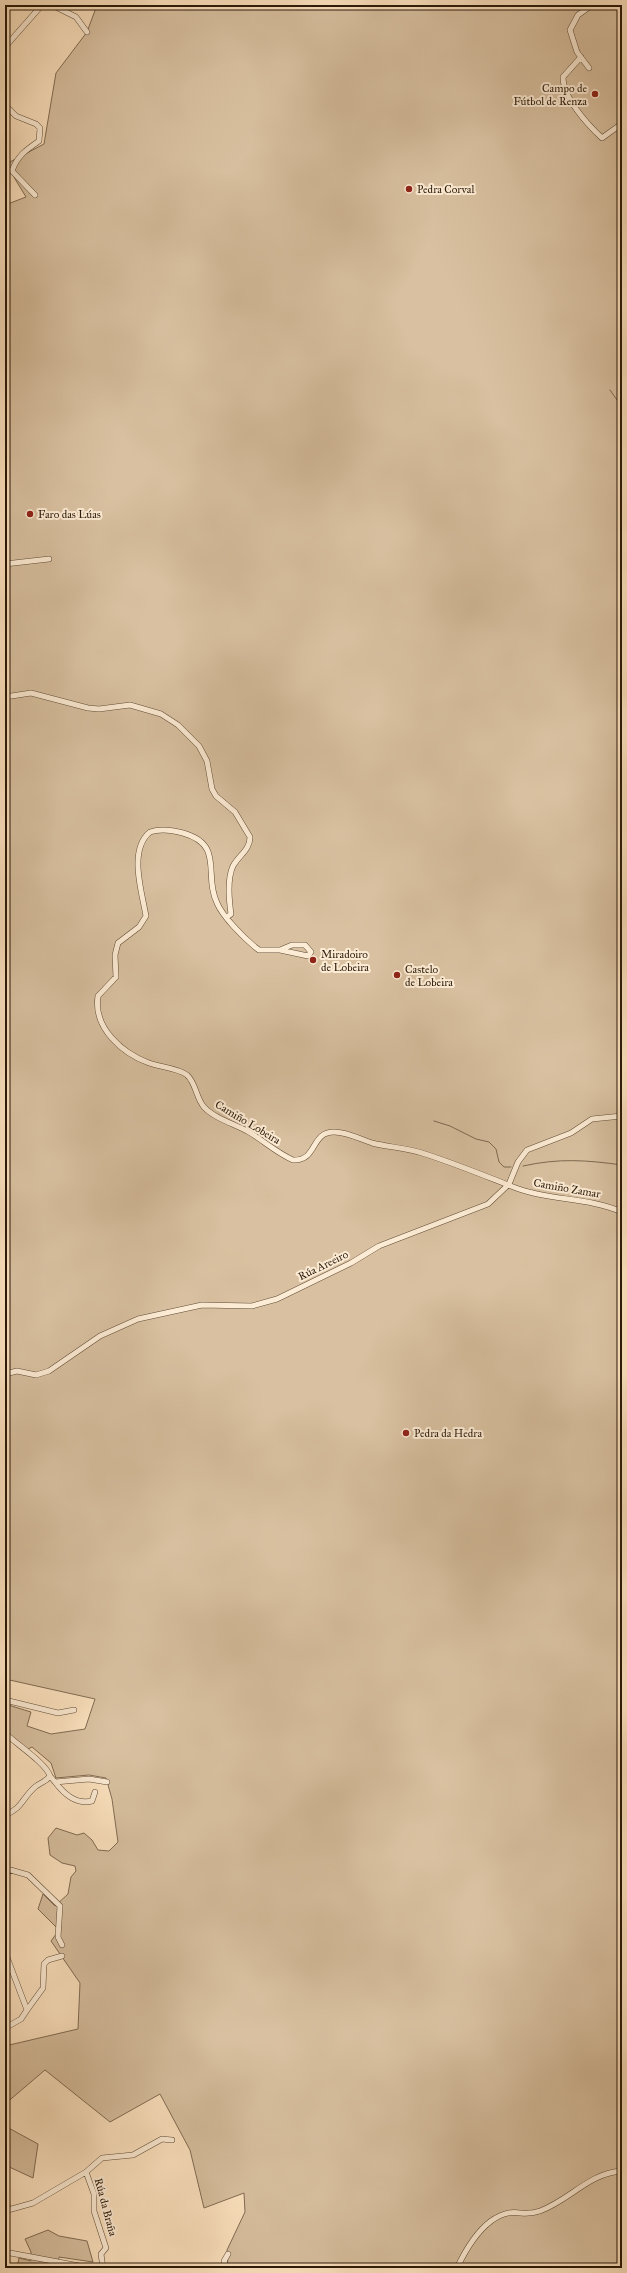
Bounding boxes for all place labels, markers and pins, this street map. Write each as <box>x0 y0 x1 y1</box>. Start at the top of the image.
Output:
place label: Campo de Fútbol de Renza <box>513 82 587 108</box>
marker: Campo de Fútbol de Renza <box>590 89 600 99</box>
place label: Pedra Corval <box>417 183 475 196</box>
marker: Pedra Corval <box>404 184 414 194</box>
place label: Faro das Lúas <box>38 508 101 521</box>
marker: Faro das Lúas <box>25 509 35 519</box>
place label: Miradoiro de Lobeira <box>321 948 369 974</box>
marker: Miradoiro de Lobeira <box>308 955 318 965</box>
place label: Castelo de Lobeira <box>405 963 453 989</box>
marker: Castelo de Lobeira <box>392 970 402 980</box>
place label: Pedra da Hedra <box>414 1427 482 1440</box>
marker: Pedra da Hedra <box>401 1428 411 1438</box>

